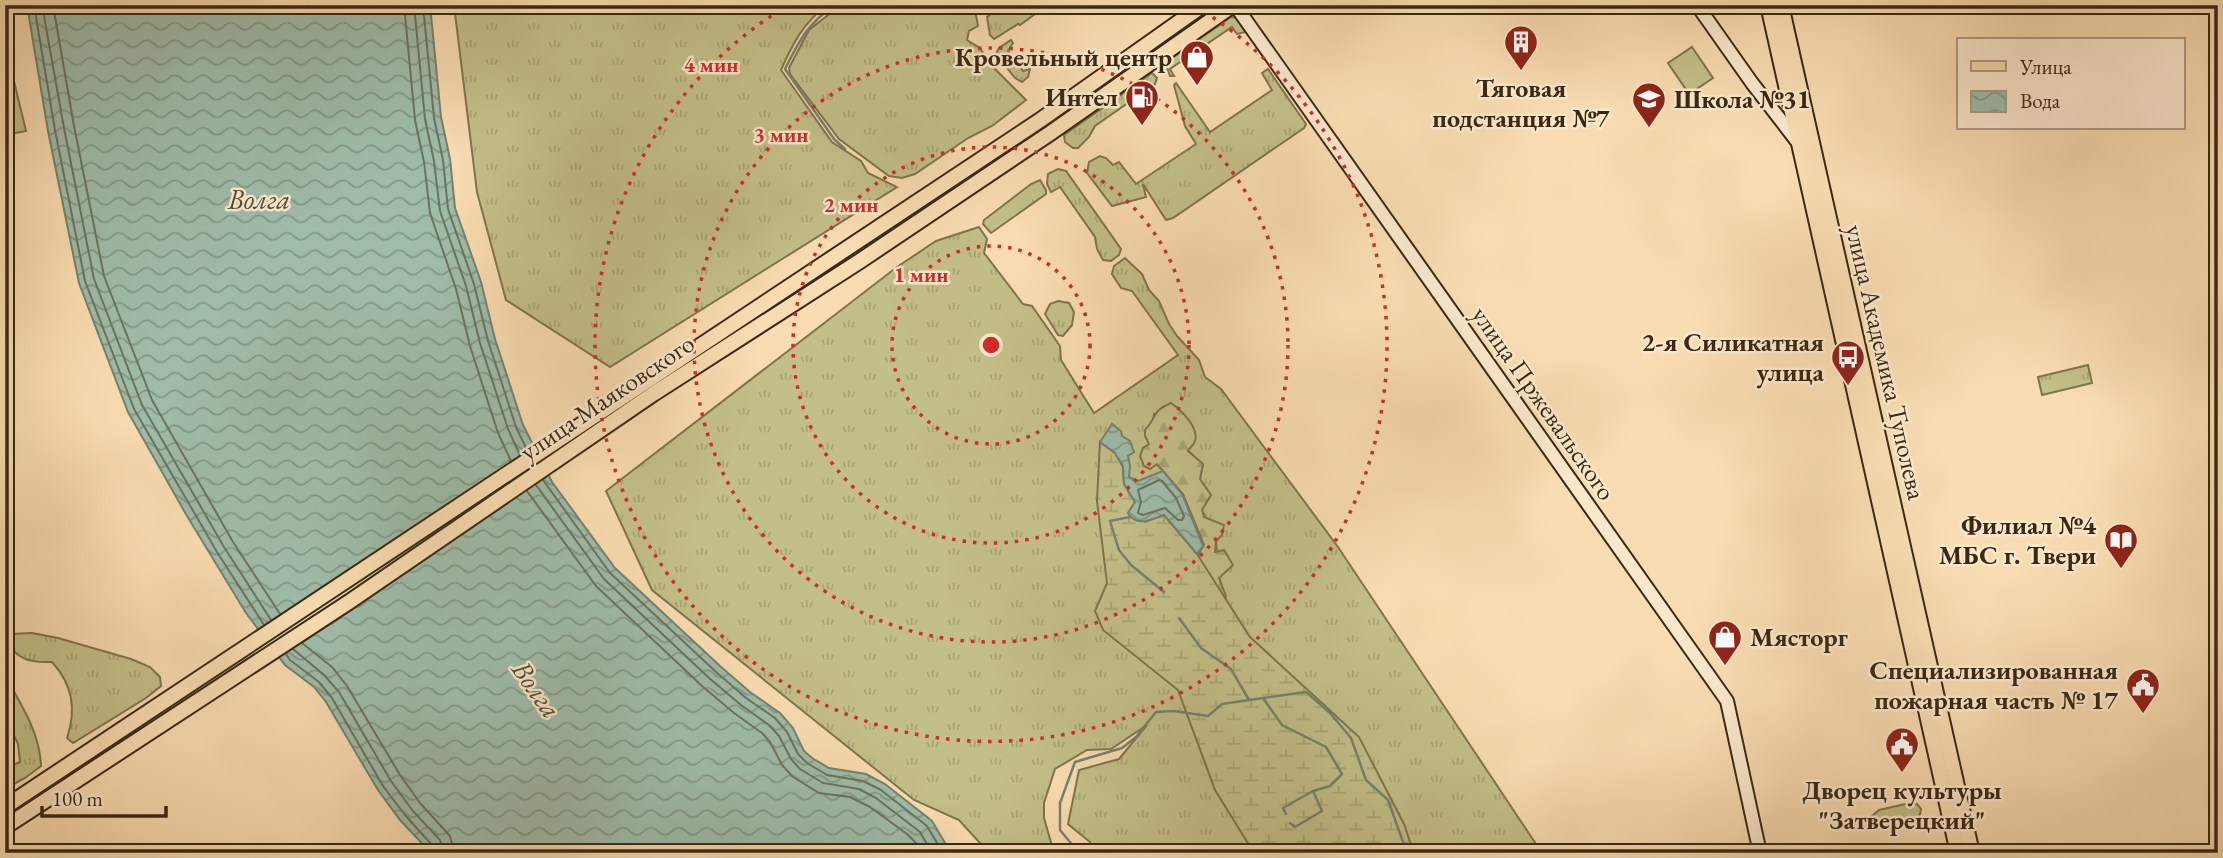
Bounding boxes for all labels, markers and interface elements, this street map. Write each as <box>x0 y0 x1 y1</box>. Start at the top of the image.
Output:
building icon: Тяговая подстанция №7 <box>1502 23 1540 72</box>
shop icon: Кровельный центр <box>1178 38 1216 87</box>
legend <box>1957 38 2184 130</box>
place label: Кровельный центр <box>955 40 1172 74</box>
text: 4 мин <box>684 51 738 78</box>
text: Улица <box>2019 53 2072 80</box>
place label: Тяговая подстанция №7 <box>1432 71 1610 135</box>
fuel station icon: Интел <box>1123 78 1161 127</box>
place label: Интел <box>1045 80 1118 114</box>
school or university icon: Школа №31 <box>1630 80 1668 129</box>
place label: Школа №31 <box>1674 82 1810 116</box>
text: Вода <box>2020 87 2061 114</box>
text: 3 мин <box>754 121 808 148</box>
water label: Волга <box>227 181 290 217</box>
text: 2 мин <box>824 191 878 218</box>
street label: улица Академика Туполева <box>1838 221 1934 504</box>
text: 1 мин <box>894 261 948 288</box>
street label: улица Пржевальского <box>1464 299 1624 507</box>
place label: 2-я Силикатная улица <box>1641 325 1825 389</box>
street label: улица Маяковского <box>513 326 701 468</box>
centre of rings <box>979 333 1003 357</box>
bus stop icon: 2-я Силикатная улица <box>1829 338 1867 387</box>
place label: Филиал №4 МБС г. Твери <box>1939 508 2096 572</box>
library icon: Филиал №4 МБС г. Твери <box>2102 521 2140 570</box>
shop icon: Мясторг <box>1706 618 1744 667</box>
place label: Мясторг <box>1750 620 1849 654</box>
water label: Волга <box>504 652 570 725</box>
place label: Специализированная пожарная часть № 17 <box>1870 653 2118 717</box>
public building icon: Специализированная пожарная часть № 17 <box>2124 666 2162 715</box>
public building icon: Дворец культуры "Затверецкий" <box>1883 725 1921 774</box>
place label: Дворец культуры "Затверецкий" <box>1802 773 2002 837</box>
scale bar <box>42 774 166 818</box>
text: 100 m <box>52 785 103 812</box>

